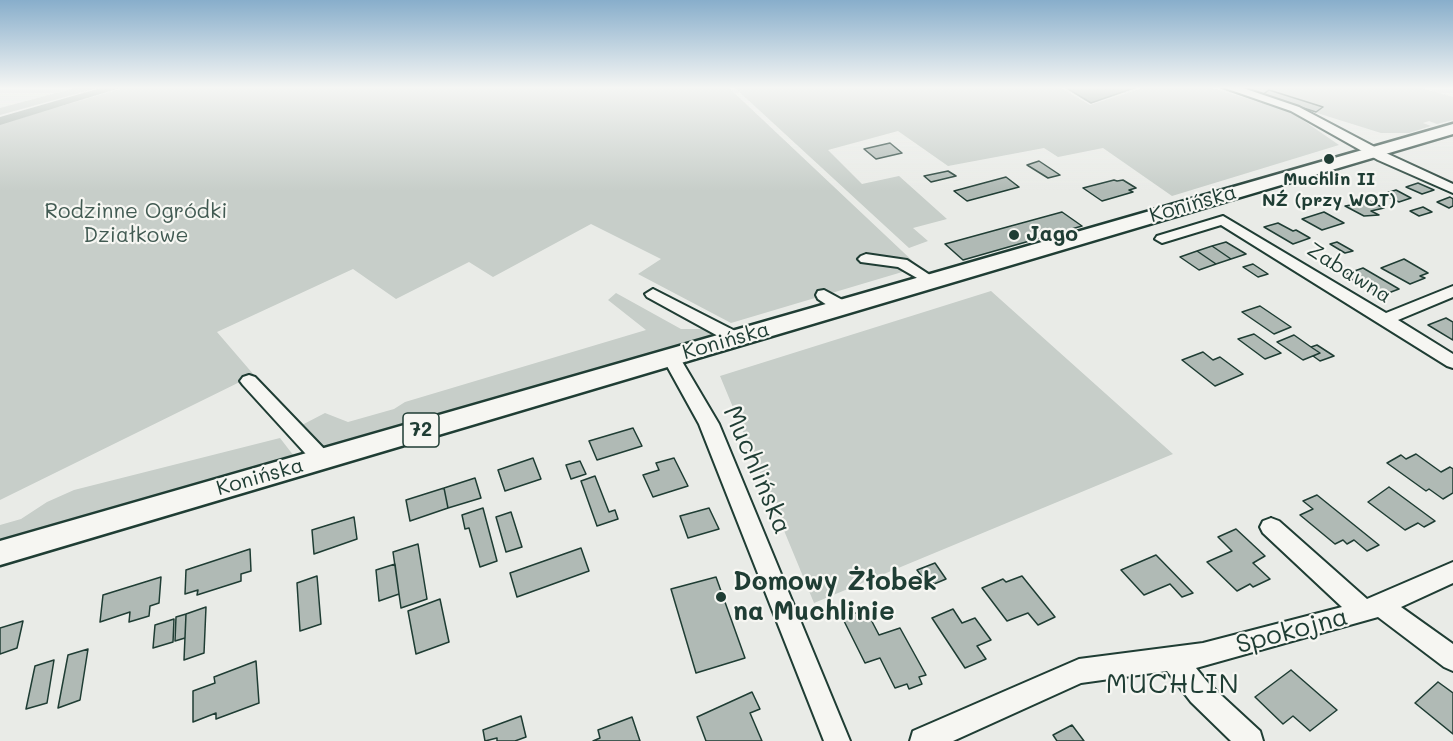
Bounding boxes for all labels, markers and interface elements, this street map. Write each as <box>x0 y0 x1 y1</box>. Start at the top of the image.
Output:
marker: Muchlin II NŹ (przy WOT) <box>1322 152 1336 166</box>
place label: Muchlin II NŹ (przy WOT) <box>1262 168 1396 210</box>
street label: Konińska <box>1147 180 1239 228</box>
park label: Rodzinne Ogródki Działkowe <box>44 199 228 249</box>
place label: Jago <box>1026 222 1078 248</box>
marker: Jago <box>1007 228 1021 242</box>
street label: Zabawna <box>1302 237 1396 309</box>
street label: Konińska <box>680 317 772 365</box>
street label: Muchlińska <box>716 401 798 539</box>
road number: 72 <box>403 413 439 447</box>
street label: Konińska <box>214 453 306 501</box>
place label: Domowy Żłobek na Muchlinie <box>733 566 937 628</box>
marker: Domowy Żłobek na Muchlinie <box>714 590 728 604</box>
street label: Spokojna <box>1233 601 1351 661</box>
district label: MUCHLIN <box>1106 669 1240 701</box>

